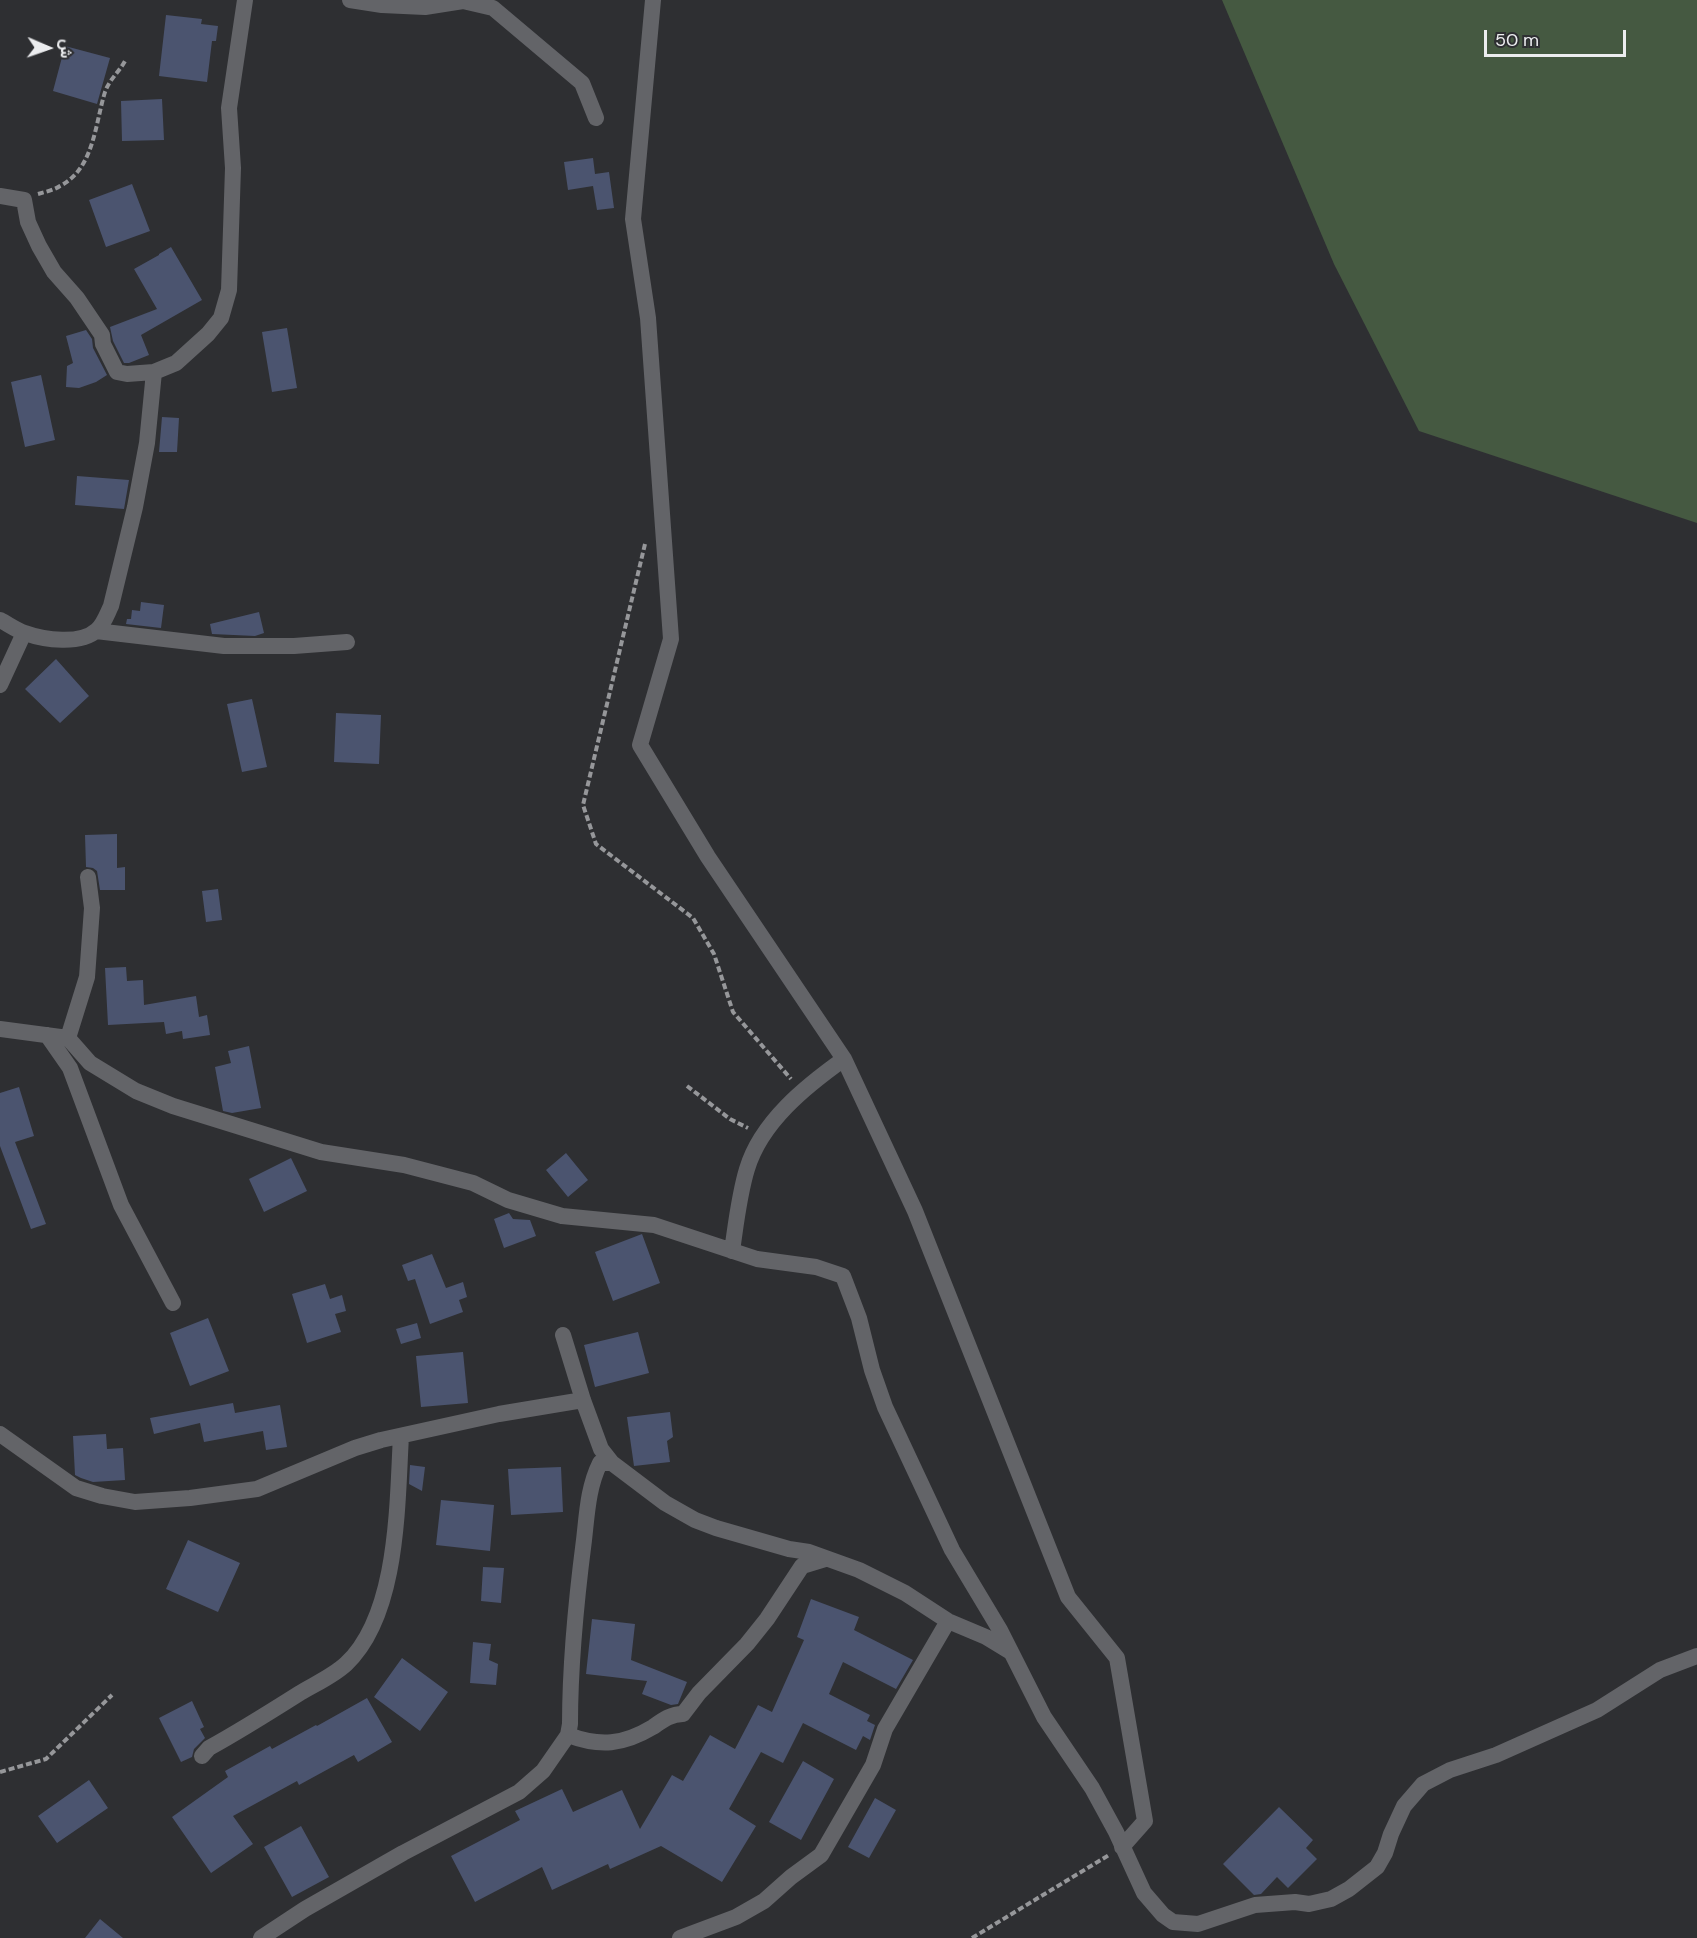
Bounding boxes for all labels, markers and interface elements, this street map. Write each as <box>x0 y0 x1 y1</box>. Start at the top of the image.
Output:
north arrow <box>18 18 78 78</box>
scale bar <box>1487 18 1630 56</box>
text: 50 m <box>1495 28 1539 52</box>
text: ش <box>56 39 77 59</box>

